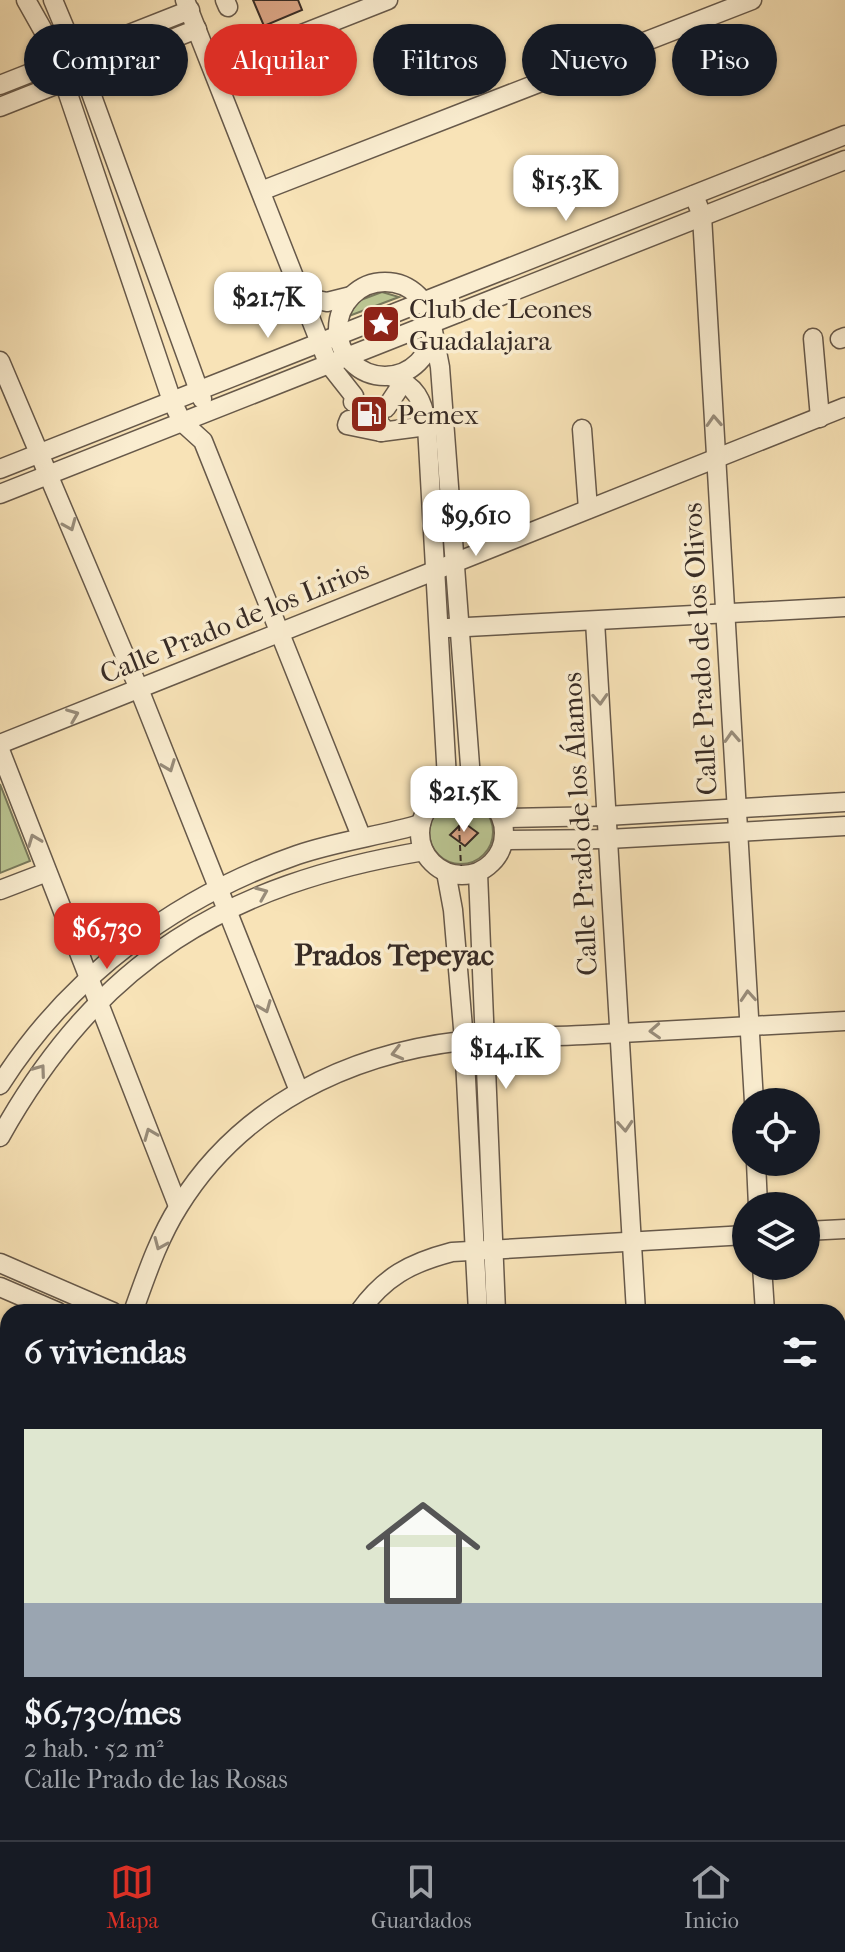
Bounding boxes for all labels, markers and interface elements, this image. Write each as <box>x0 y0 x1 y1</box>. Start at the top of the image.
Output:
chip: Comprar <box>24 24 188 96</box>
chip: Alquilar <box>204 24 357 96</box>
chip: Filtros <box>373 24 506 96</box>
chip: Nuevo <box>522 24 656 96</box>
chip: Piso <box>672 24 777 96</box>
pin: $15.3K <box>501 155 631 223</box>
text: $15.3K <box>531 165 601 196</box>
pin: $21.7K <box>203 272 333 340</box>
text: $21.7K <box>232 282 304 313</box>
place label: Club de Leones Guadalajara <box>409 292 592 357</box>
place icon: Club de Leones Guadalajara <box>360 303 402 345</box>
fuel station icon: Pemex <box>348 393 390 435</box>
place label: Pemex <box>397 398 479 431</box>
one-way arrow <box>706 414 723 427</box>
pin: $9,610 <box>411 490 541 558</box>
text: $9,610 <box>441 500 511 531</box>
street label: Calle Prado de los Olivos <box>675 502 724 796</box>
one-way arrow <box>61 517 77 531</box>
street label: Calle Prado de los Lirios <box>95 552 373 691</box>
street label: Calle Prado de los Álamos <box>555 671 604 977</box>
one-way arrow <box>591 693 608 706</box>
one-way arrow <box>65 708 79 725</box>
one-way arrow <box>724 730 741 743</box>
one-way arrow <box>159 758 176 772</box>
pin: $21.5K <box>399 766 529 834</box>
text: $21.5K <box>428 776 500 807</box>
one-way arrow <box>27 834 44 848</box>
one-way arrow <box>254 886 268 902</box>
pin: $6,730 <box>42 903 172 971</box>
text: $6,730 <box>72 913 142 944</box>
district label: Prados Tepeyac <box>294 938 494 973</box>
one-way arrow <box>740 989 757 1002</box>
one-way arrow <box>255 999 271 1013</box>
one-way arrow <box>648 1022 661 1039</box>
pin: $14.1K <box>441 1023 571 1091</box>
text: $14.1K <box>470 1033 542 1064</box>
one-way arrow <box>390 1044 404 1061</box>
one-way arrow <box>30 1064 45 1078</box>
map controls <box>732 1088 820 1280</box>
button: locate <box>732 1088 820 1176</box>
one-way arrow <box>616 1120 633 1133</box>
one-way arrow <box>143 1128 159 1142</box>
button: layers <box>732 1192 820 1280</box>
one-way arrow <box>153 1236 169 1250</box>
icon: filters <box>778 1330 822 1374</box>
text: 6 viviendas <box>24 1332 186 1372</box>
icon: home <box>351 1481 495 1625</box>
text: $6,730/mes <box>24 1693 181 1733</box>
text: 2 hab. · 52 m² <box>24 1733 164 1764</box>
text: Calle Prado de las Rosas <box>24 1764 288 1795</box>
tab: Mapa <box>106 1860 159 1934</box>
tab: Guardados <box>371 1860 472 1934</box>
tab: Inicio <box>684 1860 739 1934</box>

